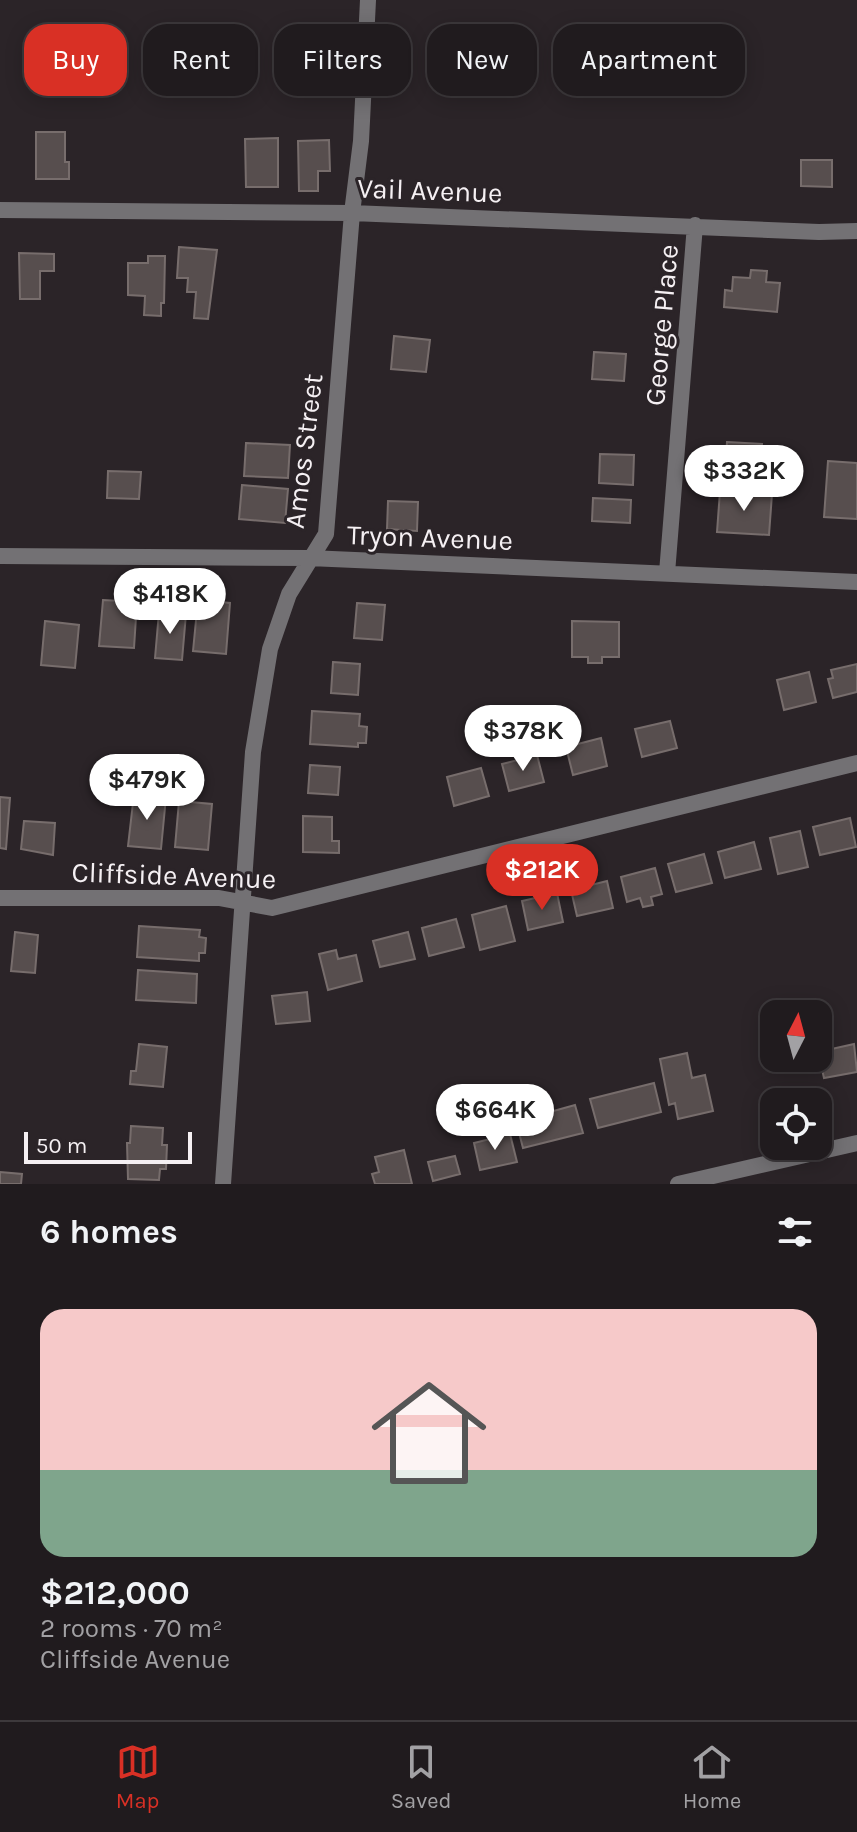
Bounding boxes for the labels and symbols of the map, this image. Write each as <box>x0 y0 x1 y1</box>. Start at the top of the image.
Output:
street label: Vail Avenue <box>357 171 503 210</box>
street label: George Place <box>638 243 685 407</box>
street label: Amos Street <box>278 372 329 530</box>
pin: $332K <box>688 445 800 513</box>
street label: Tryon Avenue <box>346 518 514 557</box>
pin: $418K <box>114 568 226 636</box>
pin: $378K <box>467 705 579 773</box>
pin: $479K <box>91 754 203 822</box>
pin: $212K <box>486 844 598 912</box>
street label: Cliffside Avenue <box>71 855 277 896</box>
north arrow <box>760 1000 832 1072</box>
pin: $664K <box>439 1084 551 1152</box>
scale bar <box>24 1128 192 1164</box>

